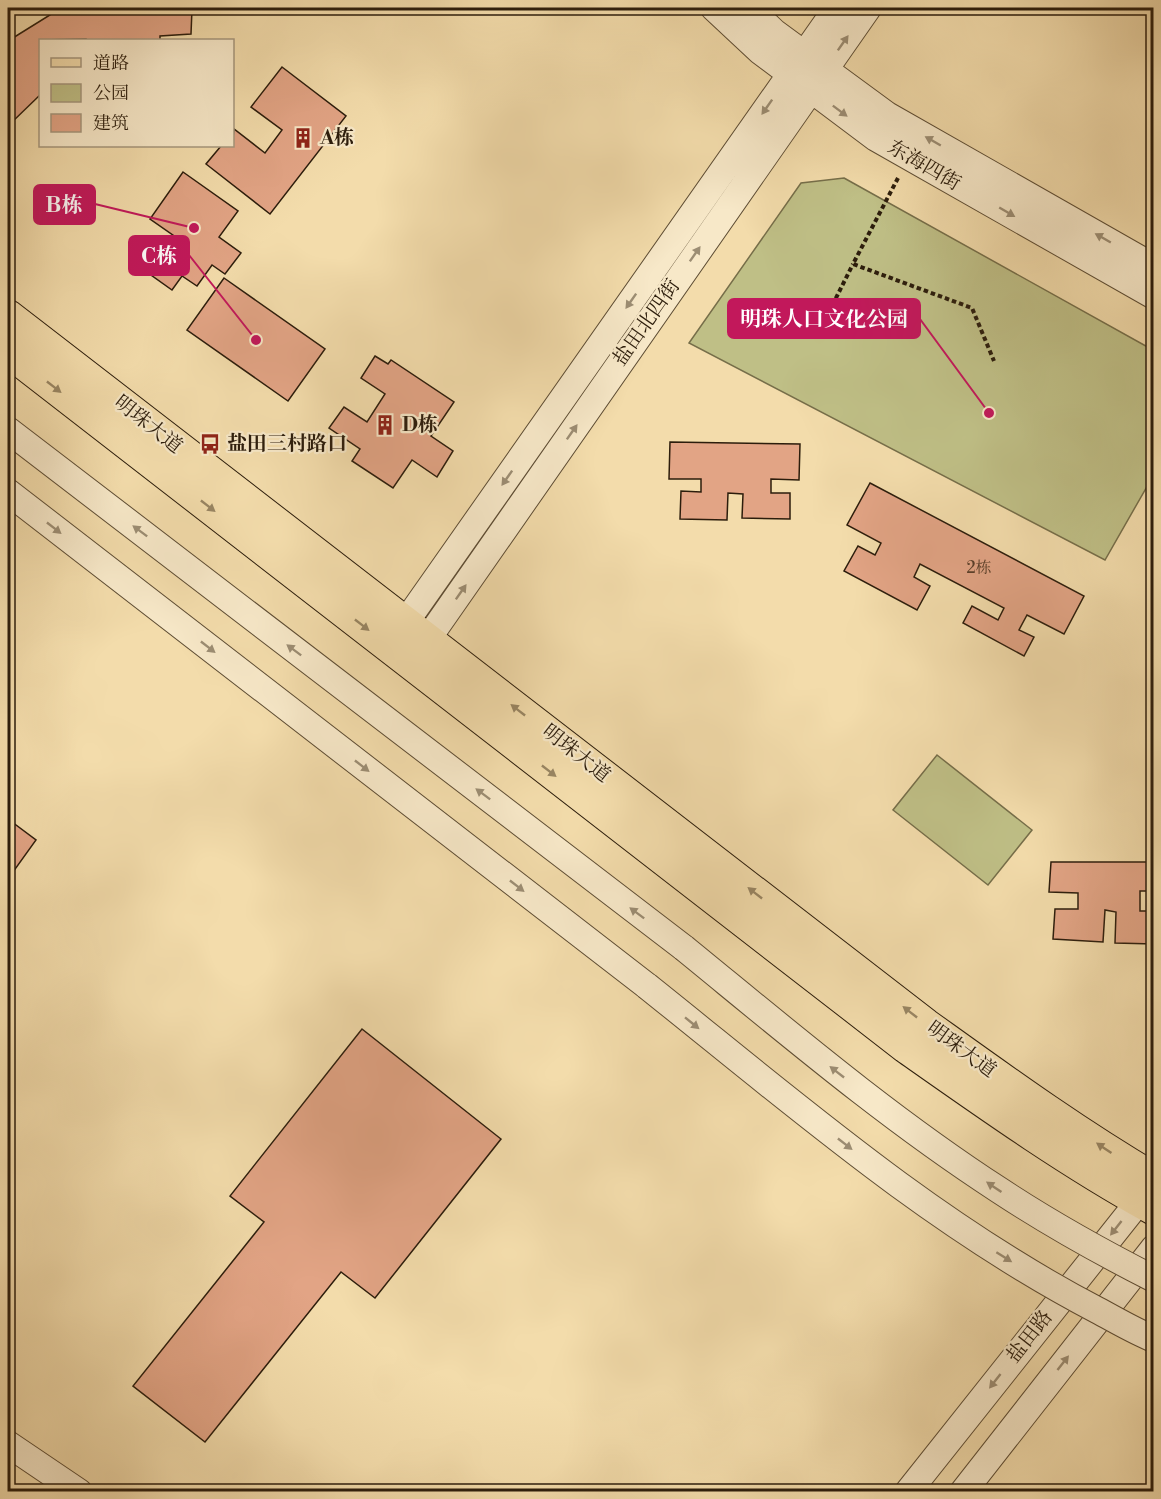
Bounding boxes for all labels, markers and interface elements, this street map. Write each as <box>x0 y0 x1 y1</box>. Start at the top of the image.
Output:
one-way arrow <box>837 35 849 51</box>
legend <box>39 39 234 147</box>
text: 道路 <box>93 52 129 75</box>
text: 公园 <box>93 82 129 105</box>
one-way arrow <box>761 98 773 114</box>
one-way arrow <box>832 105 848 118</box>
text: 建筑 <box>93 112 129 135</box>
building icon: A栋 <box>291 126 315 150</box>
place label: A栋 <box>319 126 354 151</box>
street label: 东海四街 <box>883 135 965 197</box>
one-way arrow <box>925 137 942 147</box>
callout: B栋 <box>34 185 95 224</box>
text: B栋 <box>46 193 82 219</box>
one-way arrow <box>998 207 1015 217</box>
one-way arrow <box>1094 233 1111 243</box>
callout: C栋 <box>129 236 189 275</box>
text: C栋 <box>141 244 177 270</box>
one-way arrow <box>689 247 701 263</box>
street label: 盐田北四街 <box>608 275 686 371</box>
one-way arrow <box>625 292 637 308</box>
callout: 明珠人口文化公园 <box>728 299 920 338</box>
text: 明珠人口文化公园 <box>740 307 908 333</box>
one-way arrow <box>46 380 61 392</box>
street label: 明珠大道 <box>109 391 187 459</box>
building icon: D栋 <box>373 413 397 437</box>
place label: D栋 <box>402 413 438 438</box>
one-way arrow <box>566 424 578 440</box>
bus stop icon: 盐田三村路口 <box>198 432 222 456</box>
place label: 盐田三村路口 <box>227 432 347 457</box>
one-way arrow <box>501 469 513 485</box>
one-way arrow <box>200 500 216 512</box>
one-way arrow <box>46 521 61 533</box>
one-way arrow <box>132 526 147 538</box>
house number: 2栋 <box>966 558 992 578</box>
one-way arrow <box>455 584 466 600</box>
one-way arrow <box>354 619 370 632</box>
one-way arrow <box>200 641 216 653</box>
one-way arrow <box>287 644 303 656</box>
one-way arrow <box>510 703 526 716</box>
street label: 明珠大道 <box>537 720 615 788</box>
one-way arrow <box>355 760 370 772</box>
one-way arrow <box>542 764 557 776</box>
one-way arrow <box>475 789 490 801</box>
one-way arrow <box>509 879 524 891</box>
one-way arrow <box>748 888 763 900</box>
one-way arrow <box>630 907 645 919</box>
one-way arrow <box>902 1007 917 1019</box>
one-way arrow <box>685 1016 700 1028</box>
street label: 明珠大道 <box>921 1016 1001 1084</box>
one-way arrow <box>829 1066 844 1078</box>
one-way arrow <box>837 1138 853 1151</box>
one-way arrow <box>1095 1143 1112 1154</box>
one-way arrow <box>986 1182 1002 1193</box>
one-way arrow <box>1110 1220 1123 1236</box>
one-way arrow <box>996 1251 1012 1262</box>
street label: 盐田路 <box>1002 1306 1058 1368</box>
one-way arrow <box>1057 1355 1069 1370</box>
one-way arrow <box>989 1373 1002 1389</box>

